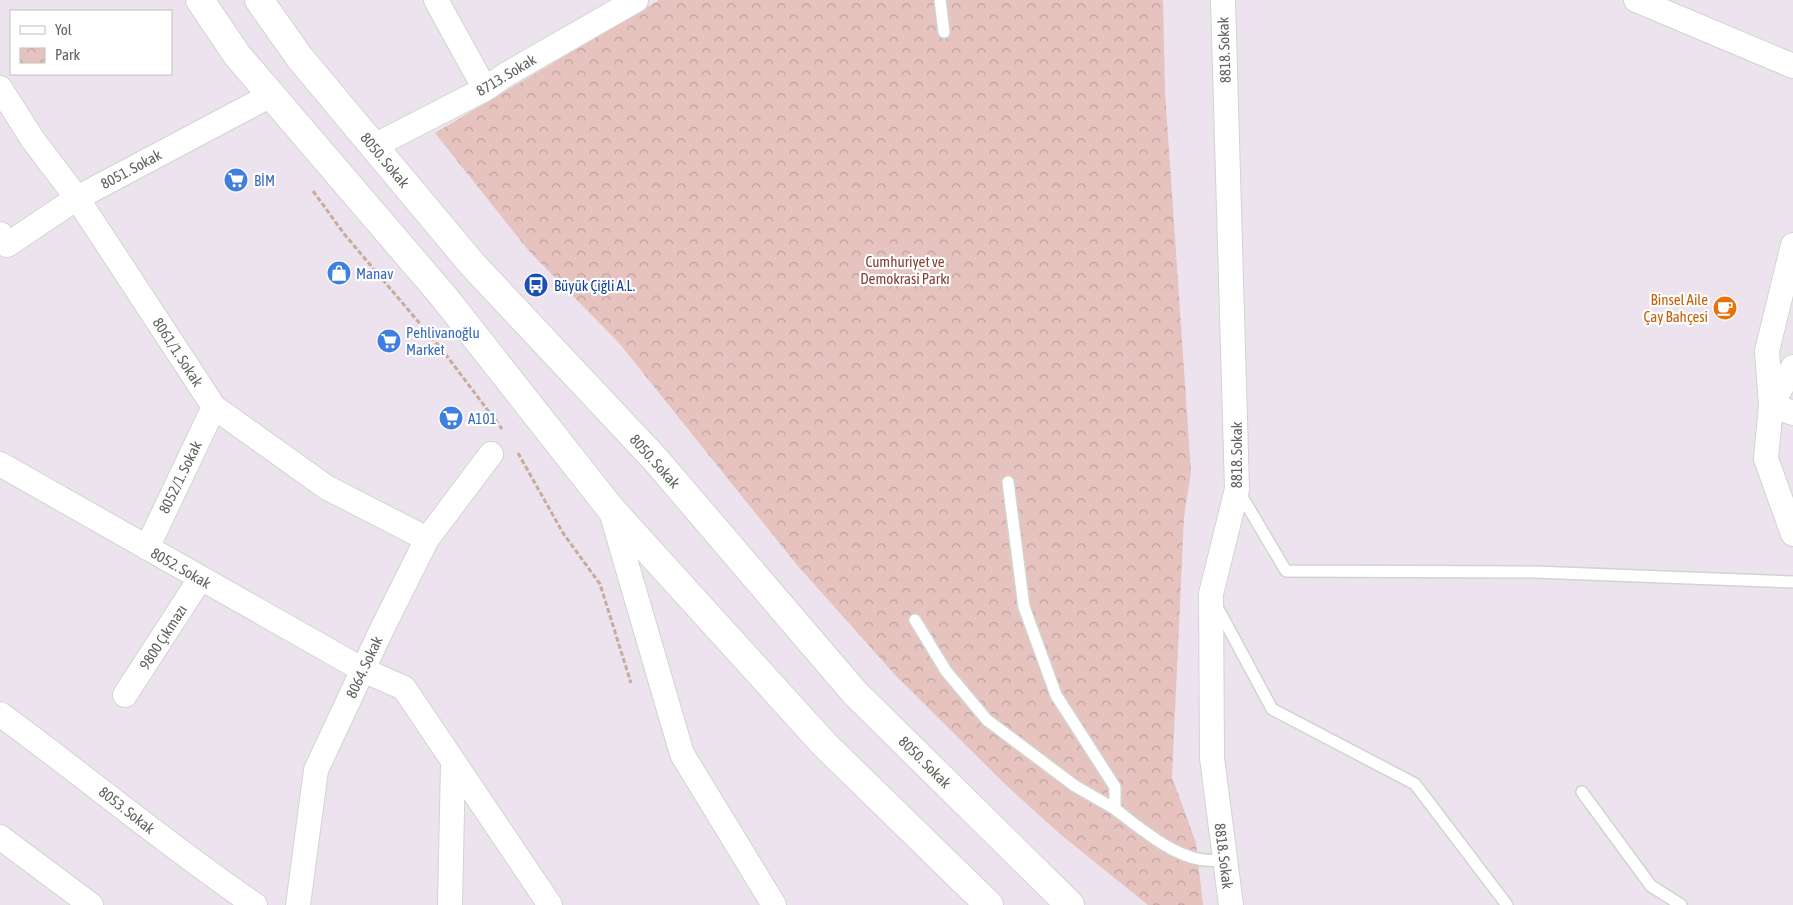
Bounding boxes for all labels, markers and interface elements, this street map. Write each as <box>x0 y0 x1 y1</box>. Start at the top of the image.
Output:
legend <box>10 10 172 75</box>
street label: 8818. Sokak <box>1214 16 1234 84</box>
text: Yol <box>55 21 72 38</box>
text: Park <box>55 46 80 63</box>
street label: 8713. Sokak <box>473 50 539 99</box>
street label: 8050. Sokak <box>357 129 413 191</box>
street label: 8051. Sokak <box>98 146 165 192</box>
supermarket icon: BİM <box>223 167 249 193</box>
place label: BİM <box>254 172 275 189</box>
park label: Cumhuriyet ve Demokrasi Parkı <box>860 253 950 287</box>
shop icon: Manav <box>326 260 352 286</box>
place label: Manav <box>356 265 393 282</box>
bus stop icon: Büyük Çiğli A.L. <box>523 272 549 298</box>
place label: Büyük Çiğli A.L. <box>554 277 635 294</box>
place label: Binsel Aile Çay Bahçesi <box>1644 291 1708 325</box>
cafe icon: Binsel Aile Çay Bahçesi <box>1712 295 1738 321</box>
street label: 8061/1. Sokak <box>149 314 207 390</box>
place label: Pehlivanoğlu Market <box>406 324 480 358</box>
supermarket icon: Pehlivanoğlu Market <box>376 328 402 354</box>
supermarket icon: A101 <box>438 405 464 431</box>
place label: A101 <box>468 410 497 427</box>
street label: 8818. Sokak <box>1228 421 1245 488</box>
street label: 8050. Sokak <box>626 431 684 492</box>
street label: 8052/1. Sokak <box>155 438 205 516</box>
street label: 8052. Sokak <box>148 544 214 592</box>
street label: 9800 Çıkmazı <box>136 601 190 673</box>
street label: 8064. Sokak <box>342 633 386 701</box>
street label: 8050. Sokak <box>895 732 955 792</box>
street label: 8053. Sokak <box>96 783 159 837</box>
street label: 8818. Sokak <box>1212 822 1237 890</box>

